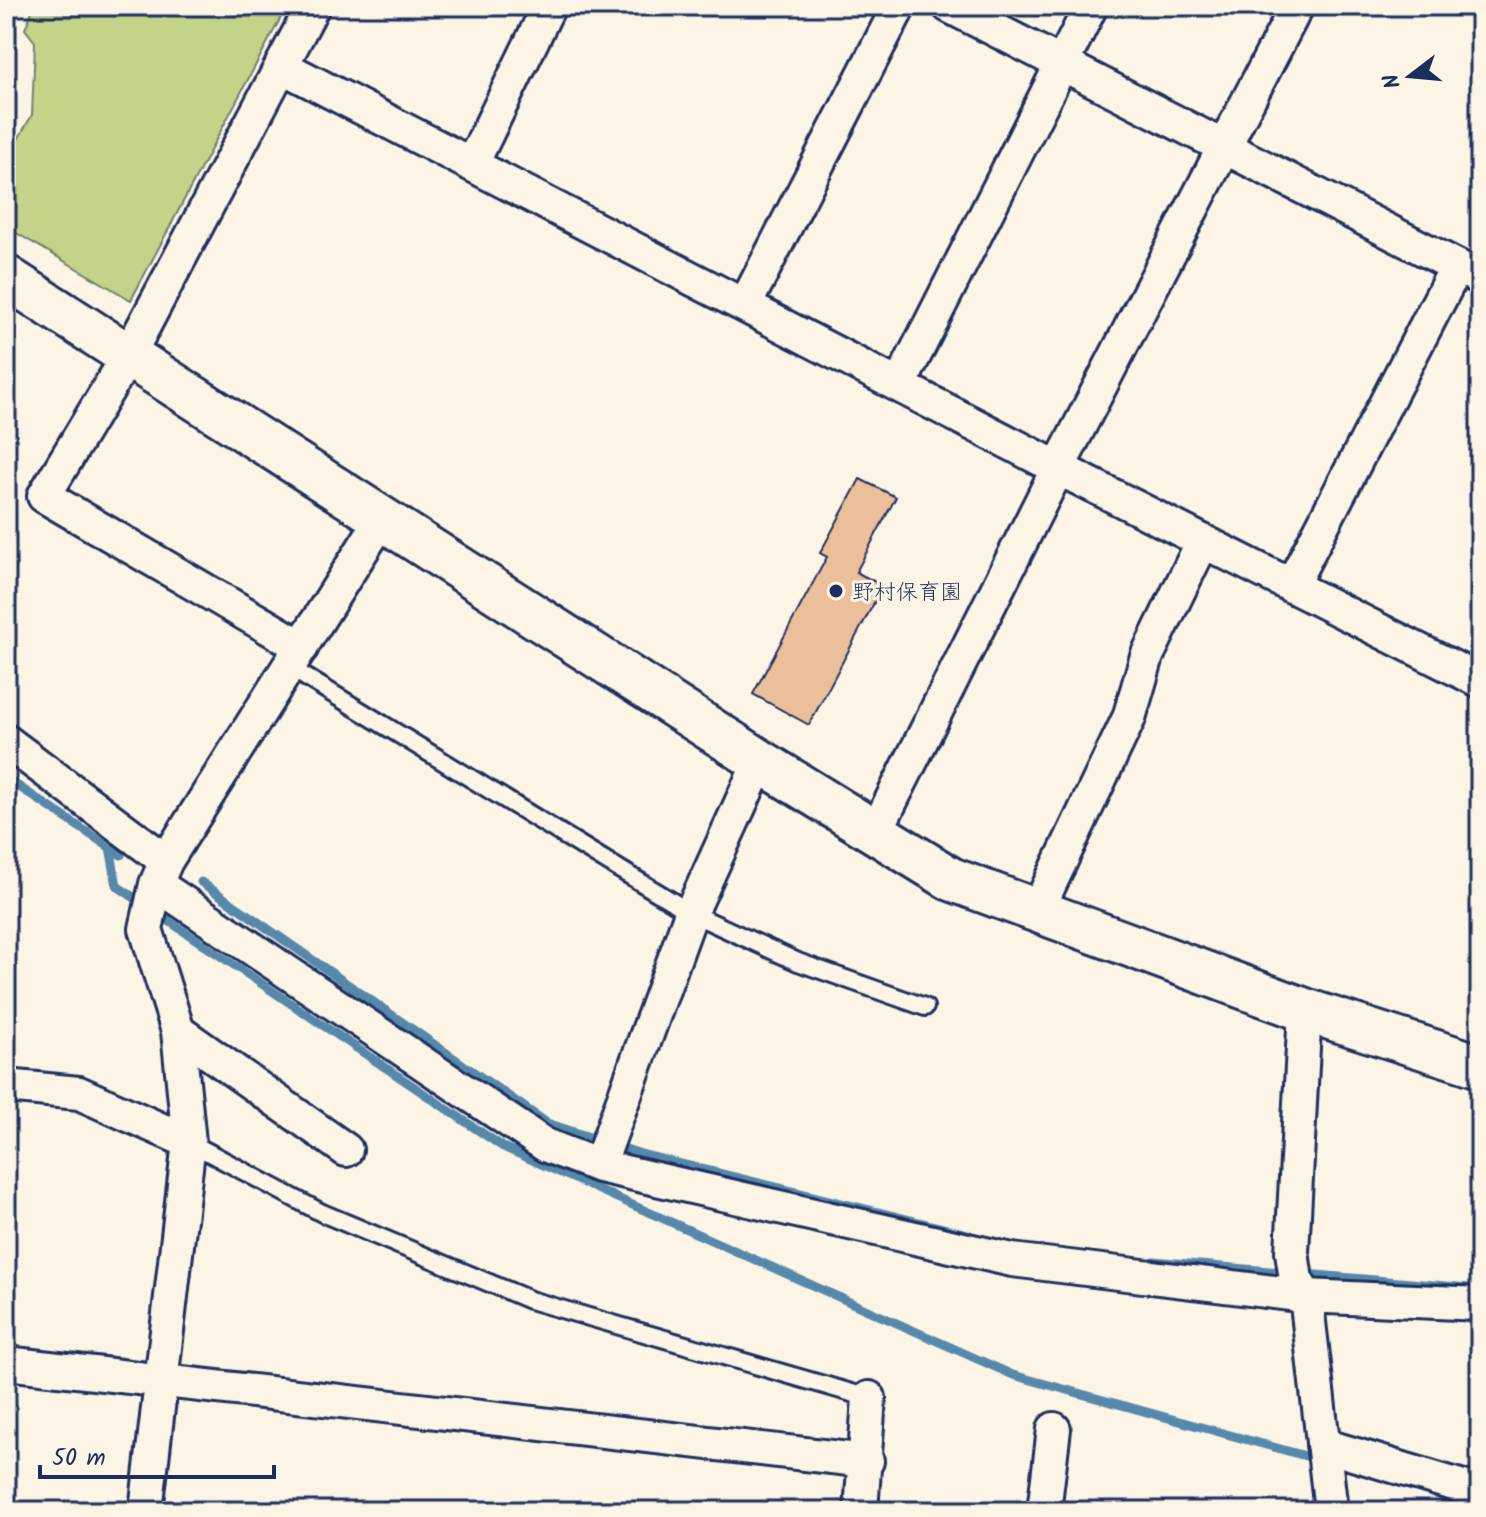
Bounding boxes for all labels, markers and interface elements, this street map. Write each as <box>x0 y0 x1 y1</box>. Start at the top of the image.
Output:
north arrow <box>1370 36 1450 116</box>
text: N <box>1374 69 1412 92</box>
place label: 野村保育園 <box>852 576 962 611</box>
marker: 野村保育園 <box>827 582 845 600</box>
scale bar <box>40 1429 274 1479</box>
text: 50 m <box>52 1439 106 1478</box>

